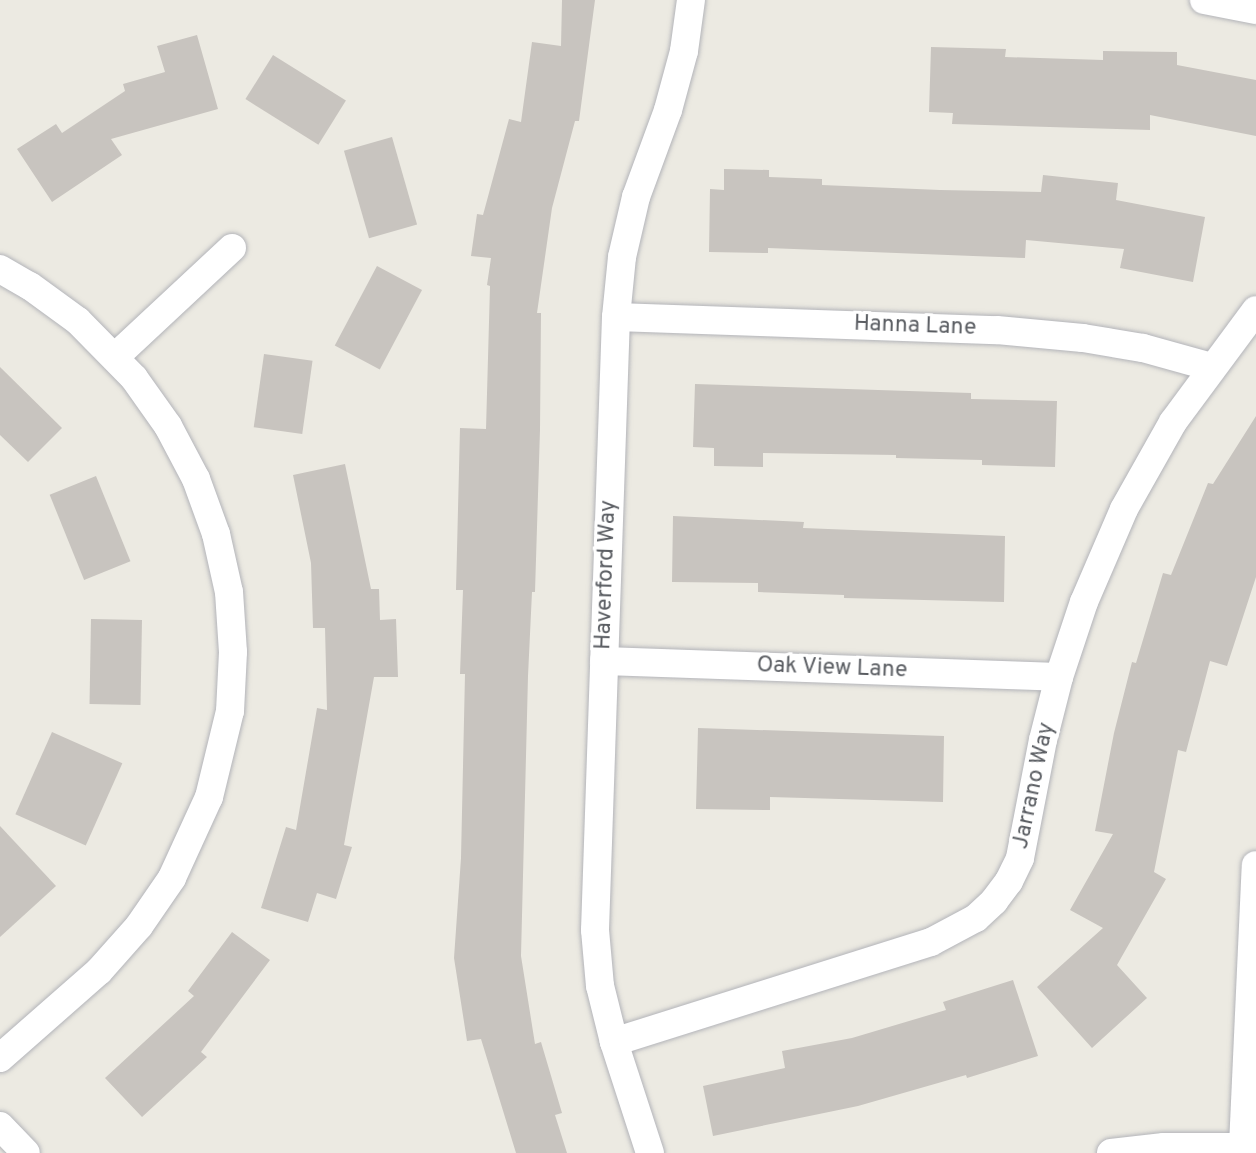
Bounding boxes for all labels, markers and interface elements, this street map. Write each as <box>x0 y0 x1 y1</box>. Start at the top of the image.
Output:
street label: Hanna Lane <box>853 311 977 343</box>
street label: Haverford Way <box>591 499 623 651</box>
street label: Oak View Lane <box>756 653 908 685</box>
street label: Jarrano Way <box>1008 720 1062 852</box>

